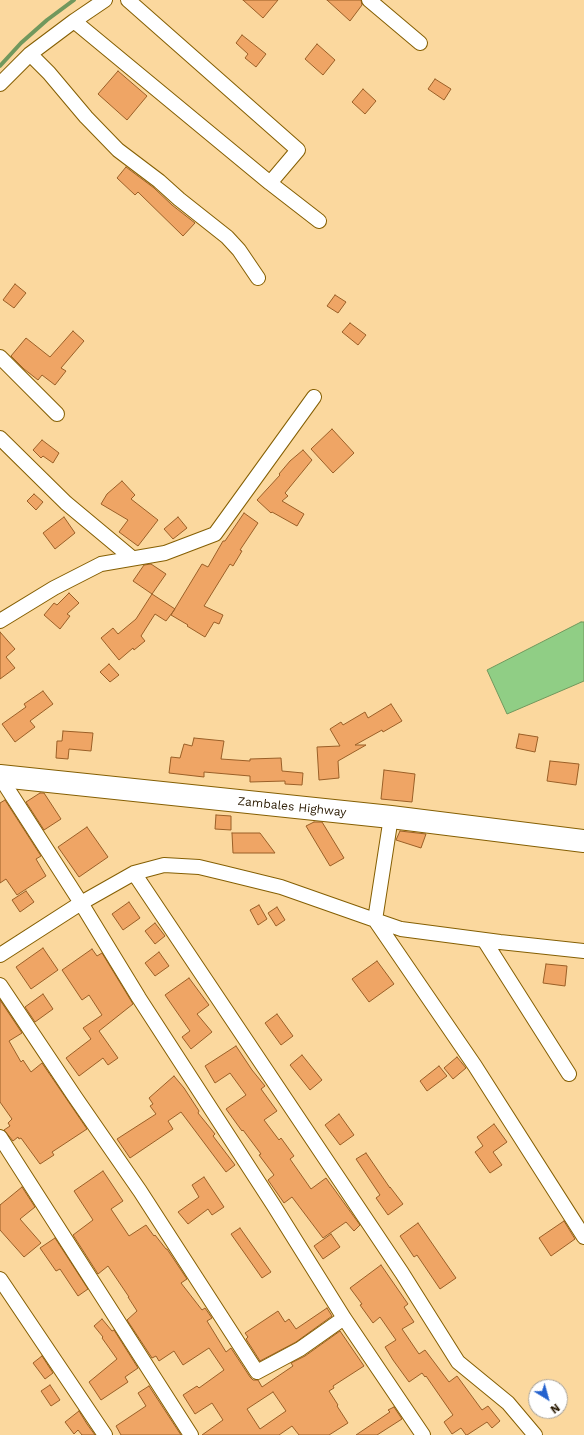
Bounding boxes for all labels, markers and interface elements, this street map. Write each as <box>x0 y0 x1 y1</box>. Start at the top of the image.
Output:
street label: Zambales Highway <box>237 794 347 820</box>
north arrow <box>528 1379 568 1419</box>
text: N <box>548 1401 562 1416</box>

